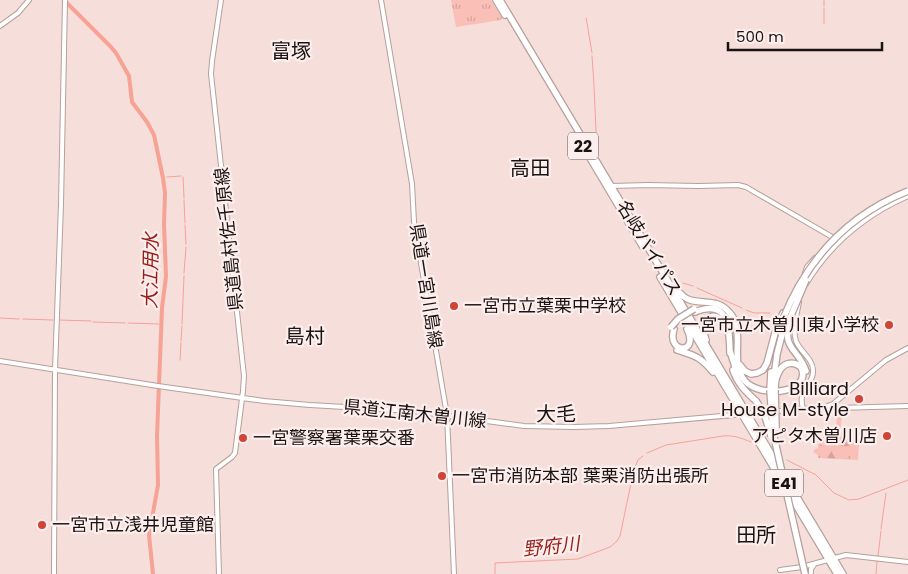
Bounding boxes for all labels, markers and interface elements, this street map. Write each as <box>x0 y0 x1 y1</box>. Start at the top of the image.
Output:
scale bar <box>728 20 882 52</box>
text: 500 m <box>736 26 784 47</box>
district label: 富塚 <box>271 37 311 65</box>
road number: 22 <box>568 132 598 160</box>
district label: 高田 <box>510 154 550 182</box>
street label: 県道島村佐千原線 <box>209 166 248 312</box>
street label: 名岐バイパス <box>611 195 688 300</box>
street label: 県道一宮川島線 <box>404 222 449 350</box>
water label: 大江用水 <box>136 231 165 309</box>
place label: 一宮市立葉栗中学校 <box>464 293 626 318</box>
marker: 一宮市立葉栗中学校 <box>448 300 460 312</box>
place label: 一宮市立木曽川東小学校 <box>681 312 879 337</box>
marker: 一宮市立木曽川東小学校 <box>883 319 895 331</box>
district label: 島村 <box>285 322 325 350</box>
place label: Billiard House M-style <box>721 376 849 422</box>
marker: Billiard House M-style <box>853 393 865 405</box>
street label: 県道江南木曽川線 <box>342 394 488 433</box>
district label: 大毛 <box>536 400 576 428</box>
place label: アピタ木曽川店 <box>751 423 877 448</box>
place label: 一宮警察署葉栗交番 <box>253 425 415 450</box>
marker: アピタ木曽川店 <box>881 430 893 442</box>
marker: 一宮警察署葉栗交番 <box>237 432 249 444</box>
place label: 一宮市消防本部 葉栗消防出張所 <box>452 463 709 488</box>
road number: E41 <box>765 469 803 496</box>
marker: 一宮市消防本部 葉栗消防出張所 <box>436 470 448 482</box>
place label: 一宮市立浅井児童館 <box>52 512 214 537</box>
marker: 一宮市立浅井児童館 <box>36 519 48 531</box>
district label: 田所 <box>736 521 776 549</box>
water label: 野府川 <box>521 530 583 563</box>

